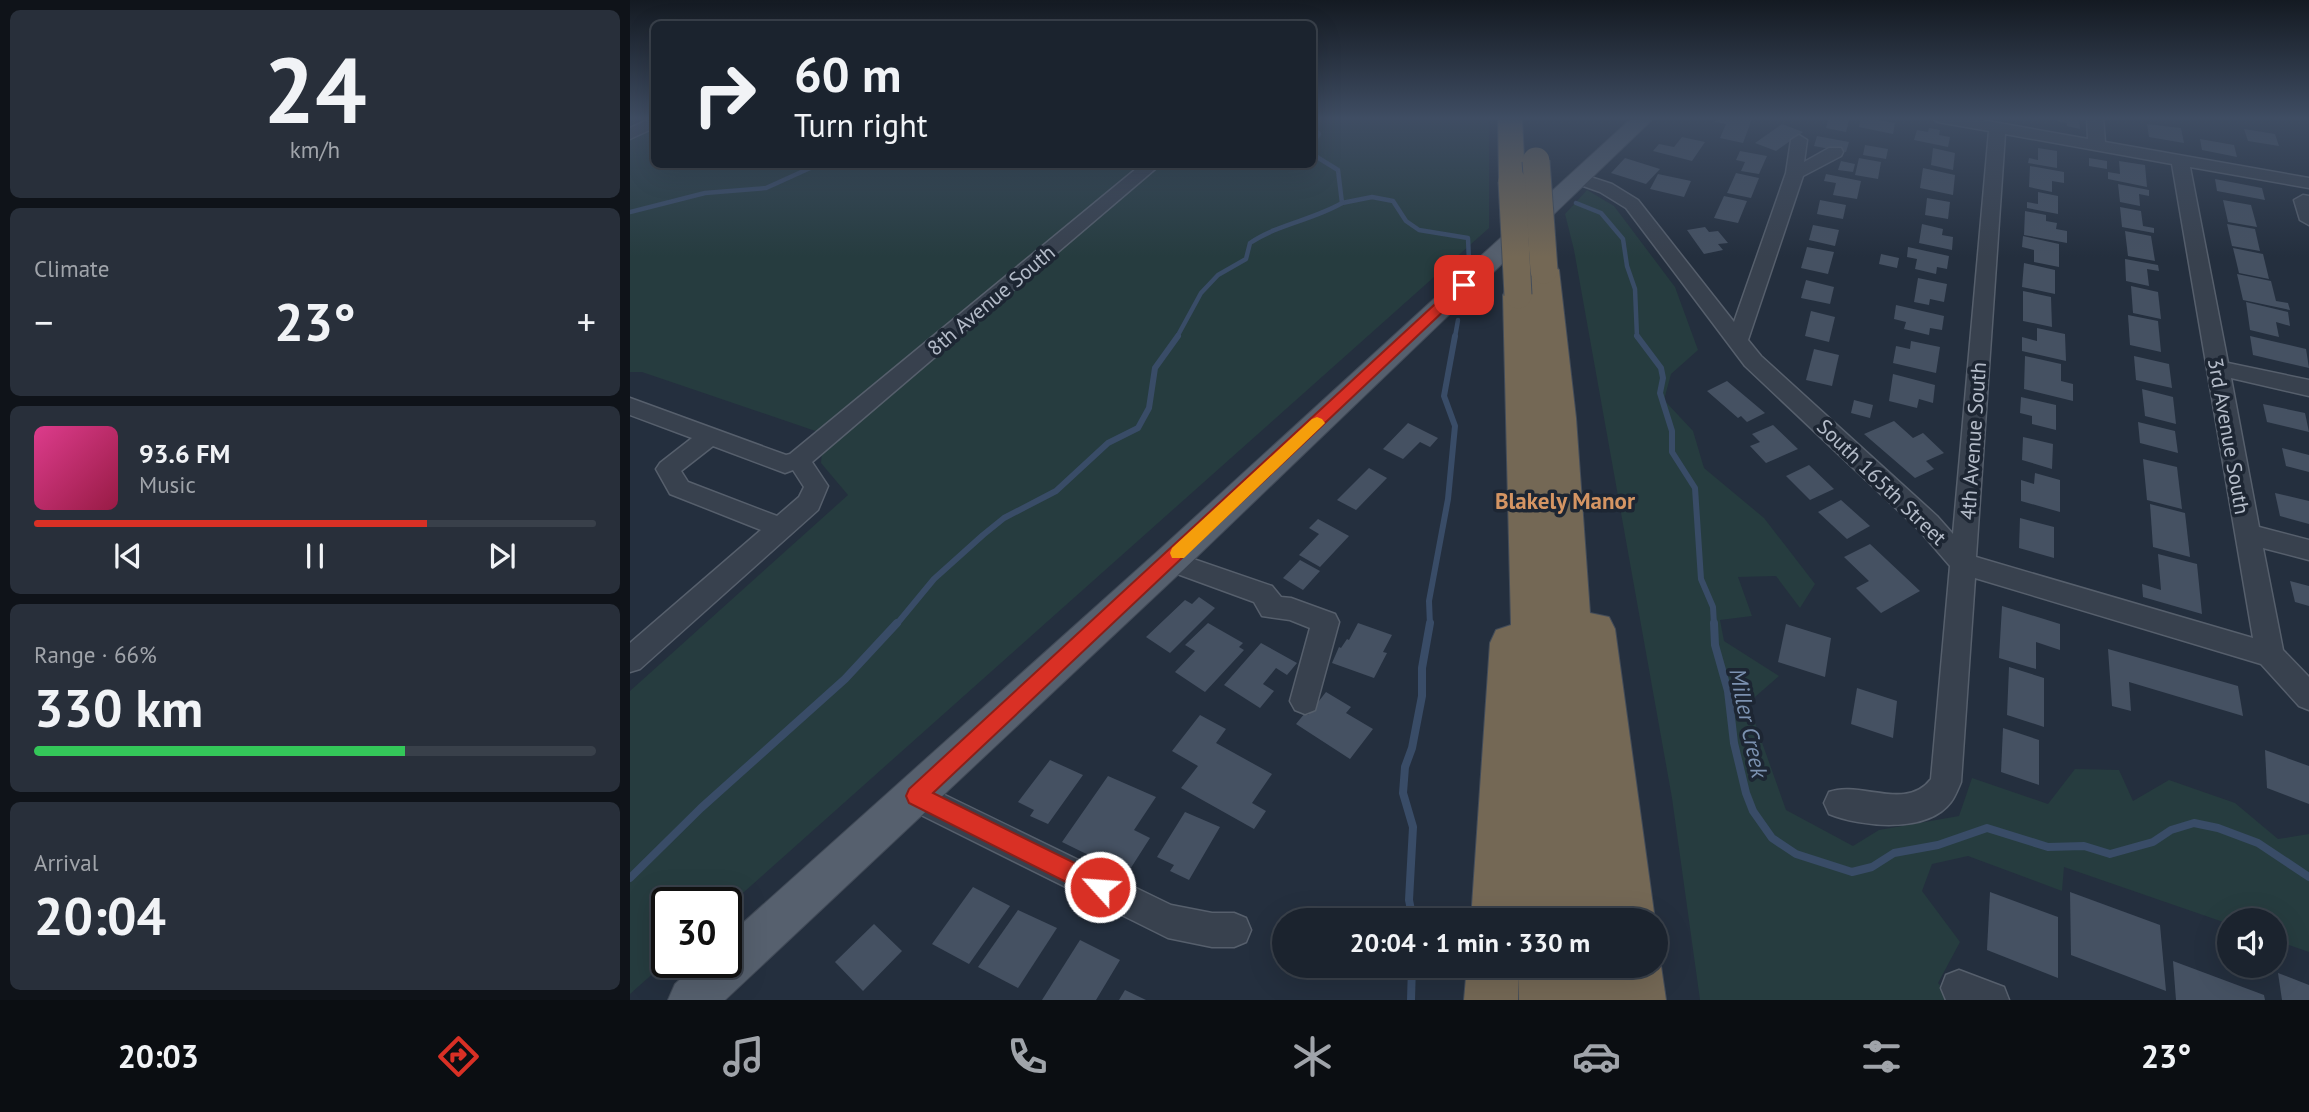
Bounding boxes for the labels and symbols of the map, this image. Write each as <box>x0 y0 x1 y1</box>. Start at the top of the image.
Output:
street label: 8th Avenue South <box>922 239 1060 361</box>
pin <box>1434 255 1494 315</box>
street label: 3rd Avenue South <box>2202 356 2256 516</box>
street label: 4th Avenue South <box>1954 361 1992 521</box>
street label: South 165th Street <box>1811 413 1953 551</box>
district label: Blakely Manor <box>1495 486 1636 515</box>
water label: Miller Creek <box>1723 666 1775 782</box>
position arrow <box>1063 850 1137 924</box>
speed limit sign: 30 <box>651 887 742 978</box>

